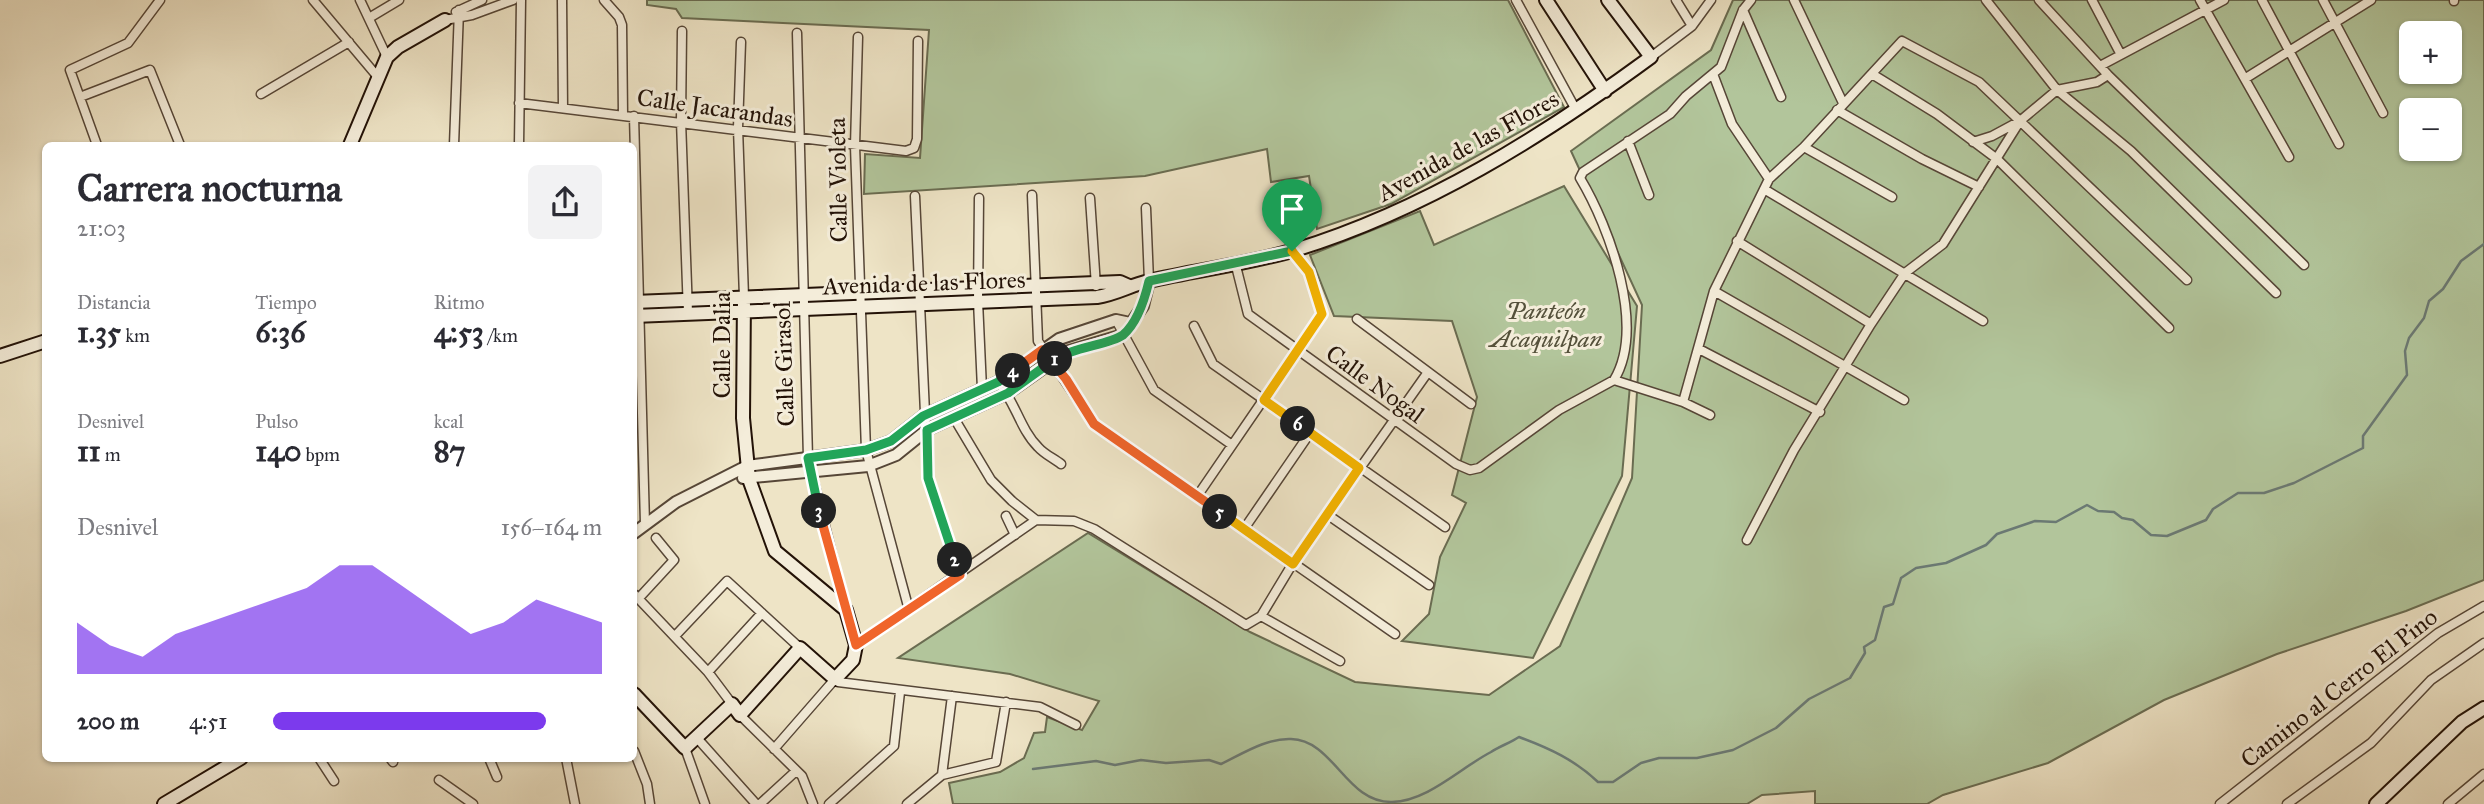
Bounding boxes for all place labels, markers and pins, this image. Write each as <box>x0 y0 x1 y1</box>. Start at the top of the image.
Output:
pin <box>1262 179 1322 251</box>
pin: 1 <box>1038 342 1072 376</box>
pin: 4 <box>996 354 1030 388</box>
pin: 6 <box>1280 406 1316 442</box>
pin: 3 <box>802 494 836 528</box>
pin: 5 <box>1202 494 1238 530</box>
pin: 2 <box>937 542 972 578</box>

